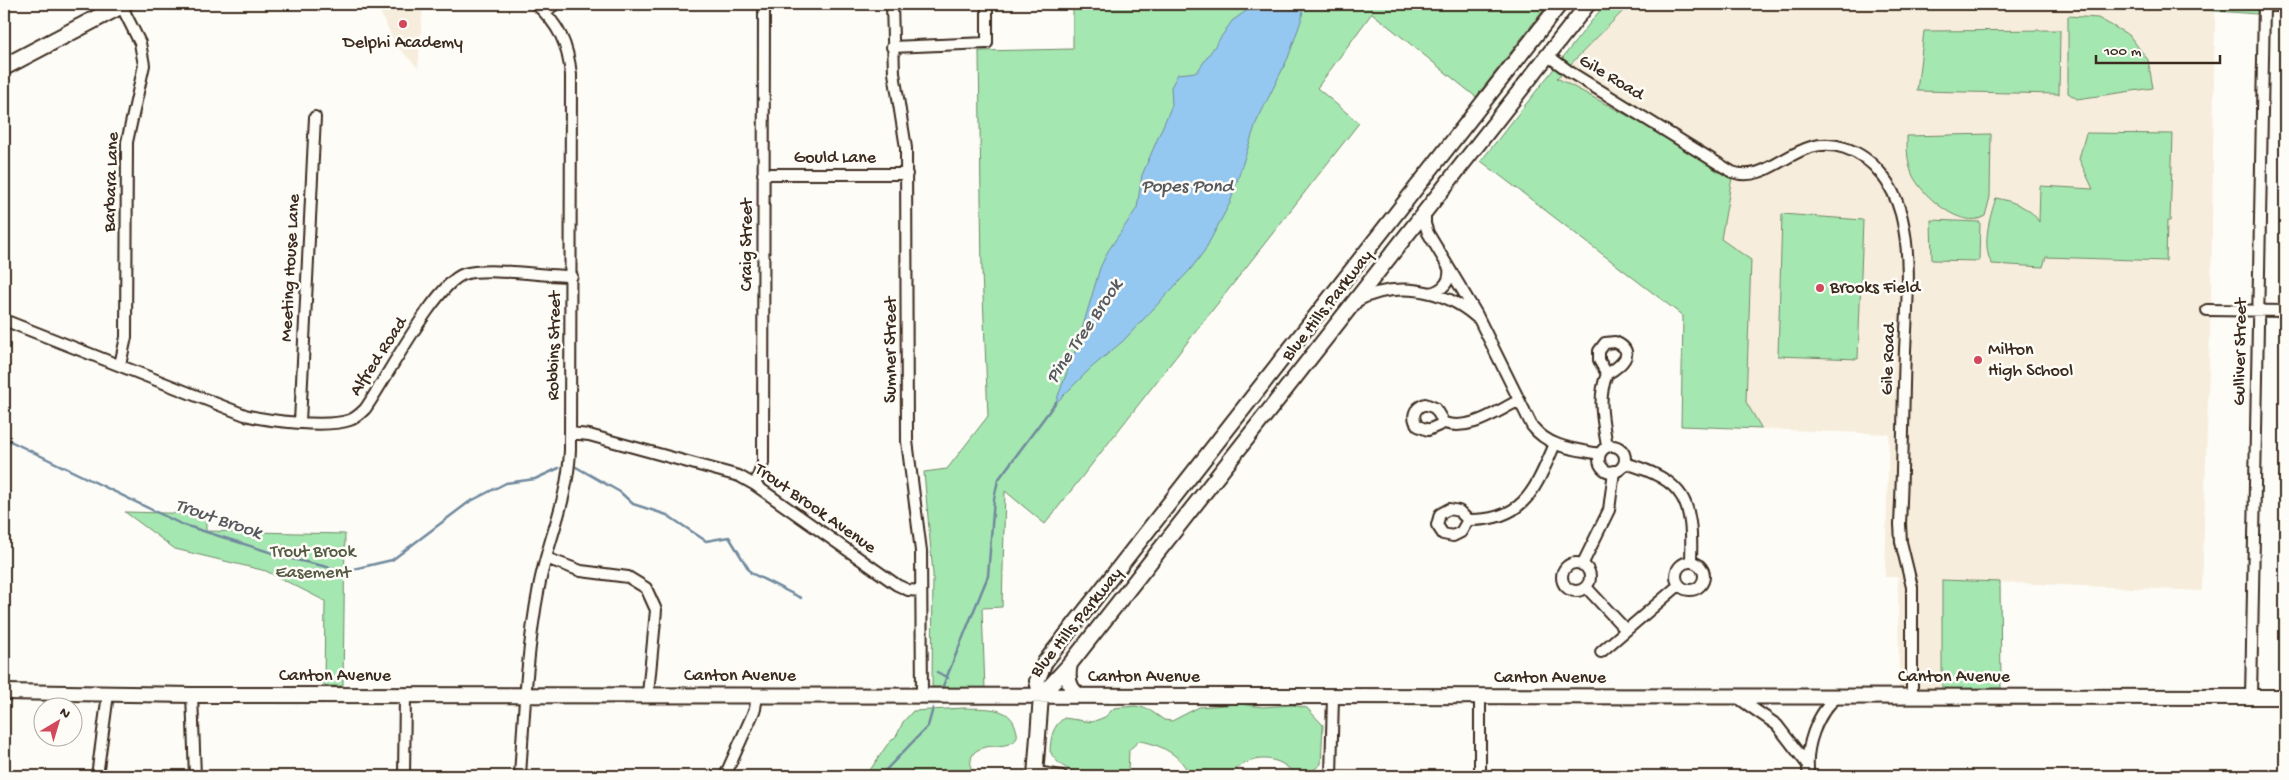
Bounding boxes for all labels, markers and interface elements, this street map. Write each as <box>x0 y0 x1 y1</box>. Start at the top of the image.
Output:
marker: Delphi Academy <box>397 18 409 30</box>
scale bar <box>2096 32 2220 64</box>
place label: Delphi Academy <box>342 33 463 54</box>
text: 100 m <box>2103 43 2142 61</box>
street label: Gile Road <box>1575 50 1649 106</box>
street label: Barbara Lane <box>100 131 124 233</box>
street label: Gould Lane <box>794 148 877 169</box>
water label: Popes Pond <box>1141 176 1235 199</box>
street label: Meeting House Lane <box>277 193 305 342</box>
street label: Craig Street <box>737 197 758 291</box>
street label: Blue Hills Parkway <box>1277 246 1378 367</box>
water label: Pine Tree Brook <box>1042 274 1129 388</box>
place label: Brooks Field <box>1829 278 1922 299</box>
marker: Brooks Field <box>1814 282 1826 294</box>
street label: Robbins Street <box>544 290 566 401</box>
street label: Sumner Street <box>881 295 902 403</box>
street label: Gulliver Street <box>2230 296 2252 406</box>
street label: Alfred Road <box>346 312 413 400</box>
street label: Gile Road <box>1877 321 1901 395</box>
place label: Milton High School <box>1988 340 2073 382</box>
marker: Milton High School <box>1972 354 1984 366</box>
street label: Trout Brook Avenue <box>749 459 880 559</box>
water label: Trout Brook <box>172 495 266 546</box>
park label: Trout Brook Easement <box>270 542 357 584</box>
street label: Blue Hills Parkway <box>1026 564 1128 683</box>
street label: Canton Avenue <box>279 666 392 687</box>
street label: Canton Avenue <box>684 666 797 687</box>
street label: Canton Avenue <box>1088 667 1201 688</box>
street label: Canton Avenue <box>1898 667 2011 688</box>
street label: Canton Avenue <box>1494 668 1607 689</box>
north arrow <box>32 698 82 748</box>
text: N <box>56 704 73 723</box>

